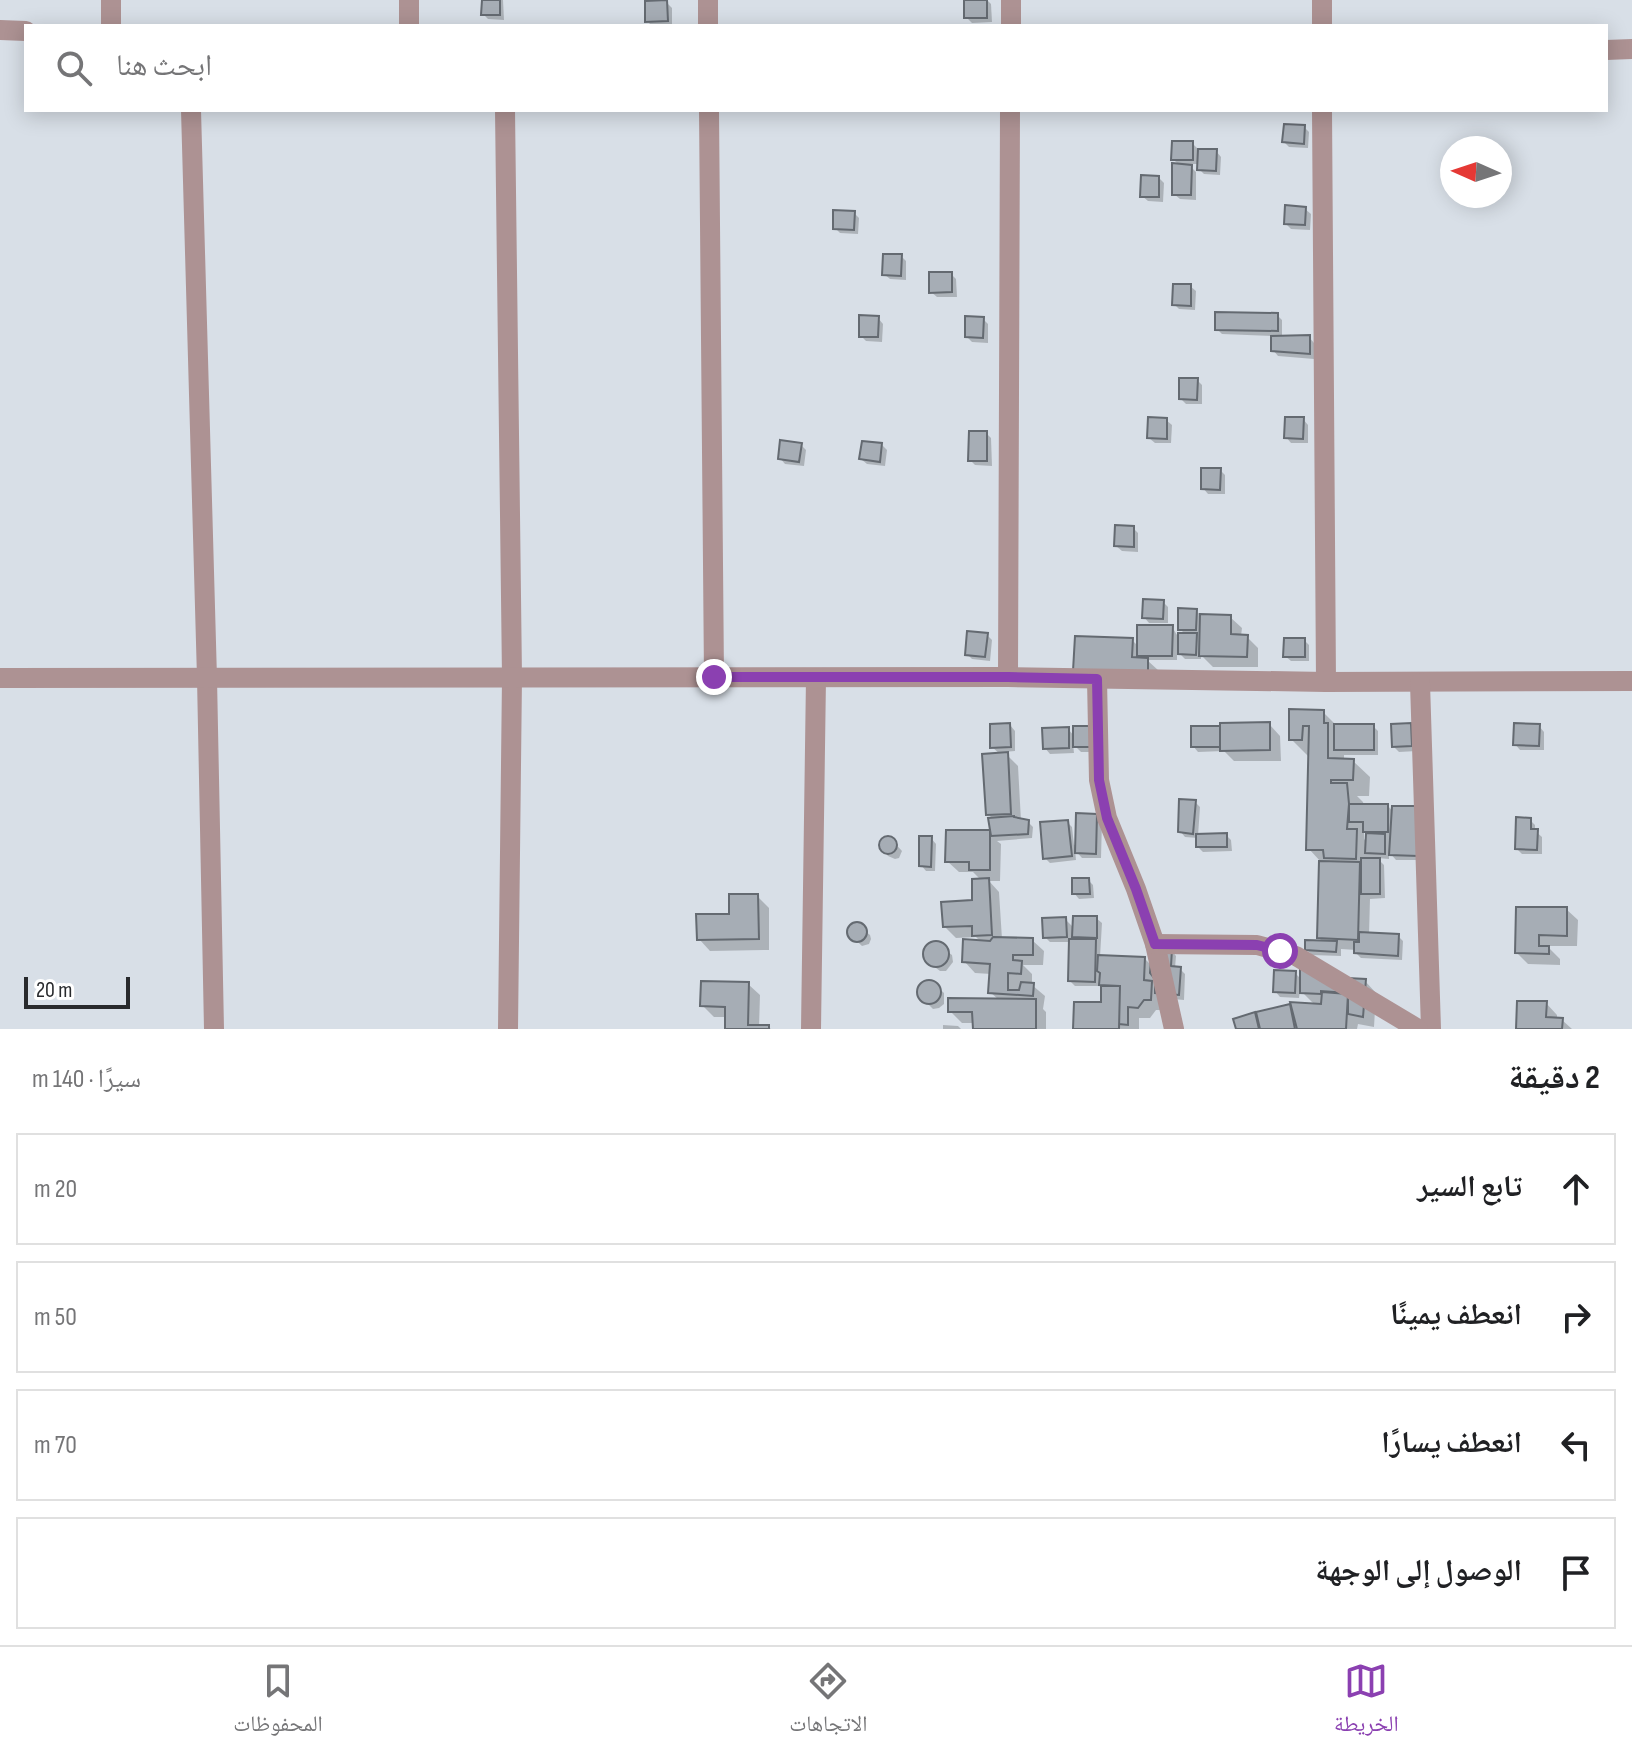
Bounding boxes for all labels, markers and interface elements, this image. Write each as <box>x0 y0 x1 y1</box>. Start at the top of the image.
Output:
search box <box>24 24 1608 112</box>
icon: search <box>52 46 96 90</box>
text: ابحث هنا <box>116 48 212 84</box>
north arrow <box>1440 136 1512 208</box>
route end <box>696 659 732 695</box>
route start <box>1262 933 1298 969</box>
scale bar <box>24 973 130 1009</box>
text: 20 m <box>36 977 73 1004</box>
text: 2 دقيقة <box>1508 1057 1600 1098</box>
text: سيرًا · 140 m <box>32 1064 141 1095</box>
icon: ahead <box>1554 1167 1598 1211</box>
text: تابع السير <box>1417 1169 1522 1205</box>
text: 20 m <box>34 1174 77 1205</box>
icon: right <box>1554 1295 1598 1339</box>
text: انعطف يمينًا <box>1390 1297 1522 1333</box>
text: 50 m <box>34 1302 77 1333</box>
icon: left <box>1554 1423 1598 1467</box>
text: انعطف يسارًا <box>1381 1425 1522 1461</box>
text: 70 m <box>34 1430 77 1461</box>
icon: arrive <box>1554 1551 1598 1595</box>
text: الوصول إلى الوجهة <box>1315 1553 1522 1589</box>
tab: المحفوظات <box>233 1659 323 1745</box>
tab: الاتجاهات <box>789 1659 867 1745</box>
tab: الخريطة <box>1334 1659 1399 1745</box>

